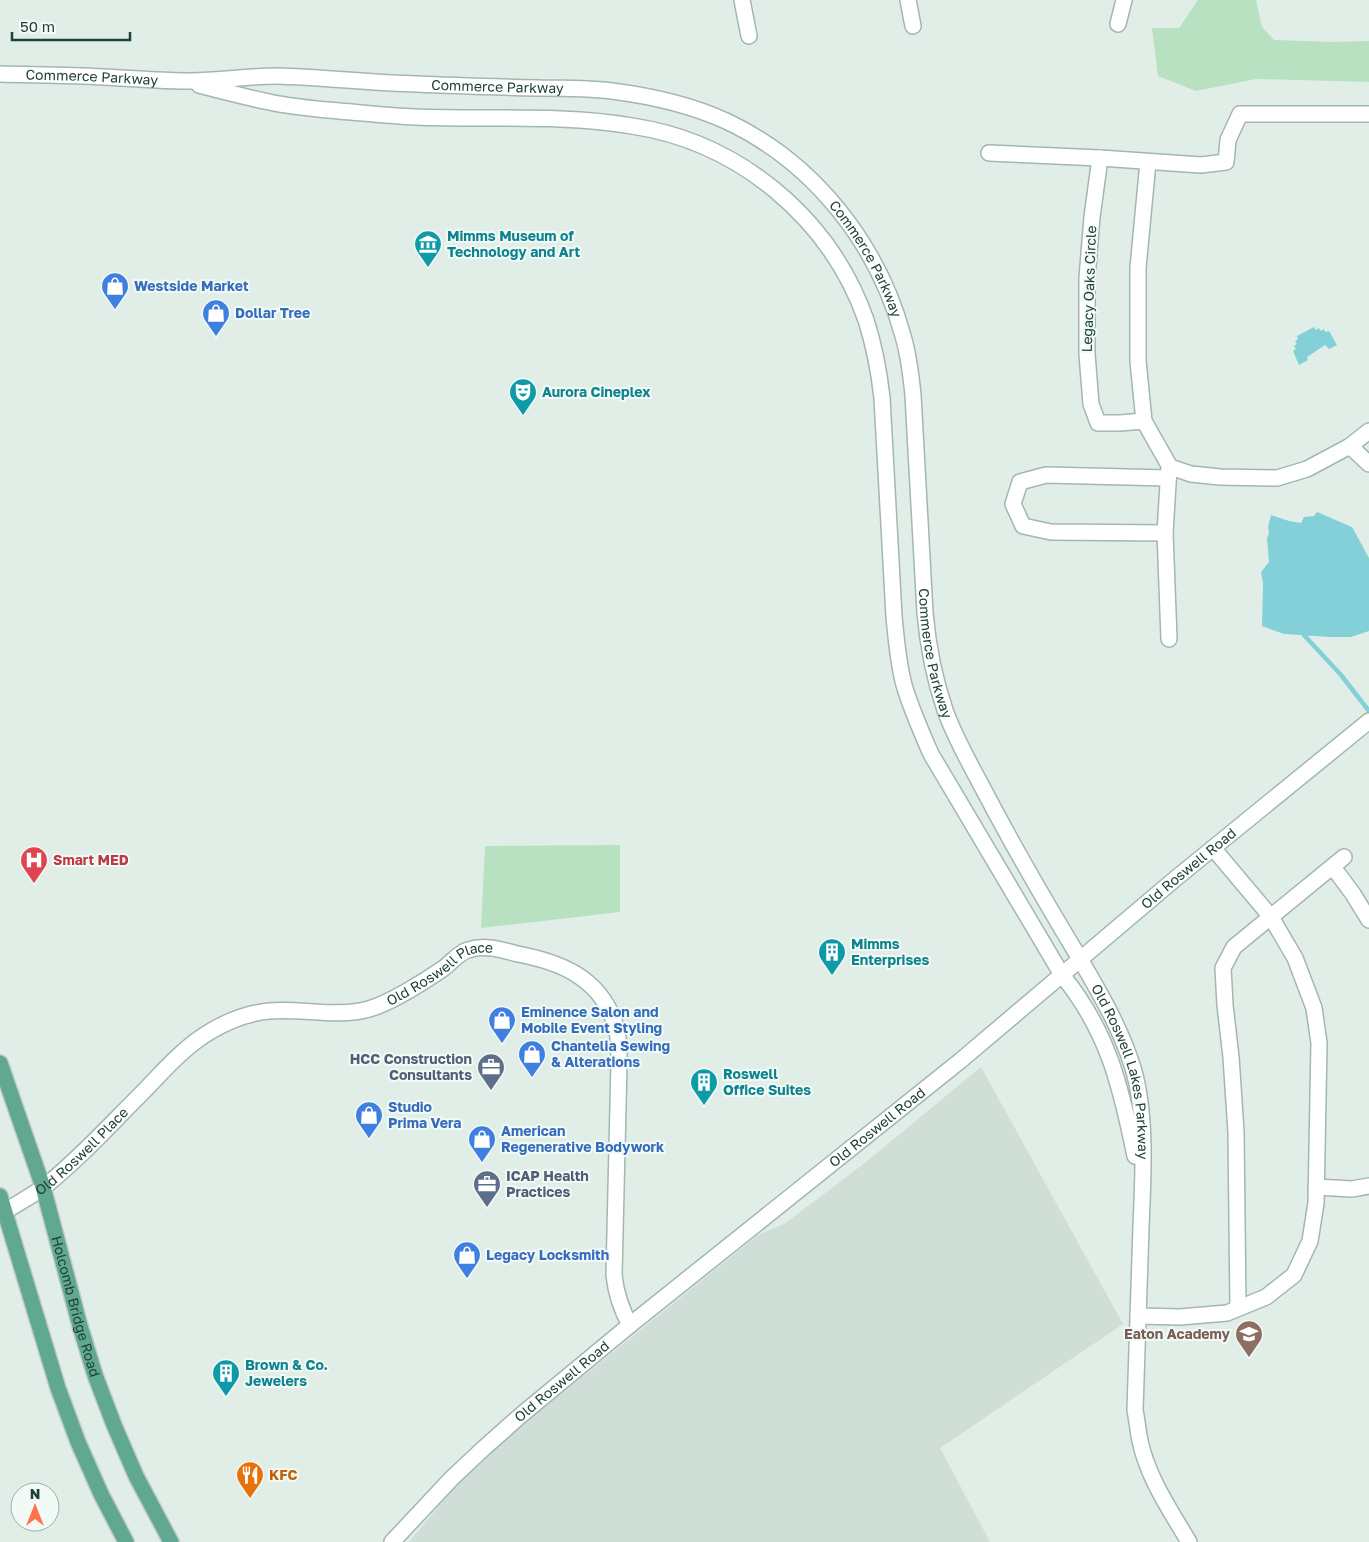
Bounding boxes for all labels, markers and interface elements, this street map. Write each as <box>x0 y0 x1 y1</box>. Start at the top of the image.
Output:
scale bar <box>12 10 130 42</box>
text: 50 m <box>20 17 55 35</box>
street label: Commerce Parkway <box>26 66 159 88</box>
street label: Commerce Parkway <box>431 76 564 96</box>
street label: Commerce Parkway <box>826 197 906 320</box>
street label: Legacy Oaks Circle <box>1078 225 1099 353</box>
place label: Mimms Museum of Technology and Art <box>447 227 581 260</box>
museum icon: Mimms Museum of Technology and Art <box>413 229 443 268</box>
shop icon: Westside Market <box>100 271 130 310</box>
place label: Westside Market <box>134 277 249 294</box>
shop icon: Dollar Tree <box>201 298 231 337</box>
place label: Dollar Tree <box>235 304 310 321</box>
theatre icon: Aurora Cineplex <box>508 377 538 416</box>
place label: Aurora Cineplex <box>542 383 650 400</box>
street label: Commerce Parkway <box>916 588 956 721</box>
street label: Old Roswell Road <box>1137 824 1239 912</box>
hospital icon: Smart MED <box>19 845 49 884</box>
place label: Smart MED <box>53 851 129 868</box>
place label: Mimms Enterprises <box>851 935 930 968</box>
building icon: Mimms Enterprises <box>817 937 847 976</box>
street label: Old Roswell Place <box>383 938 494 1009</box>
street label: Old Roswell Lakes Parkway <box>1088 981 1152 1160</box>
place label: Eminence Salon and Mobile Event Styling <box>521 1003 662 1036</box>
shop icon: Eminence Salon and Mobile Event Styling <box>487 1005 517 1044</box>
place label: Chantelia Sewing & Alterations <box>551 1037 670 1070</box>
shop icon: Chantelia Sewing & Alterations <box>517 1039 547 1078</box>
place label: HCC Construction Consultants <box>350 1050 472 1083</box>
office icon: HCC Construction Consultants <box>476 1052 506 1091</box>
place label: Roswell Office Suites <box>723 1065 811 1098</box>
building icon: Roswell Office Suites <box>689 1067 719 1106</box>
street label: Old Roswell Road <box>825 1083 928 1170</box>
place label: Studio Prima Vera <box>388 1098 461 1131</box>
shop icon: Studio Prima Vera <box>354 1100 384 1139</box>
street label: Old Roswell Place <box>32 1103 131 1199</box>
place label: American Regenerative Bodywork <box>501 1122 664 1155</box>
shop icon: American Regenerative Bodywork <box>467 1124 497 1163</box>
place label: ICAP Health Practices <box>506 1167 589 1200</box>
office icon: ICAP Health Practices <box>472 1169 502 1208</box>
street label: Holcomb Bridge Road <box>48 1234 104 1379</box>
shop icon: Legacy Locksmith <box>452 1240 482 1279</box>
place label: Legacy Locksmith <box>486 1246 609 1263</box>
school or university icon: Eaton Academy <box>1234 1319 1264 1358</box>
place label: Eaton Academy <box>1124 1325 1231 1342</box>
street label: Old Roswell Road <box>511 1337 612 1425</box>
place label: Brown & Co. Jewelers <box>245 1356 328 1389</box>
building icon: Brown & Co. Jewelers <box>211 1358 241 1397</box>
restaurant icon: KFC <box>235 1460 265 1499</box>
place label: KFC <box>269 1466 297 1483</box>
north arrow <box>10 1482 60 1532</box>
text: N <box>30 1485 40 1502</box>

